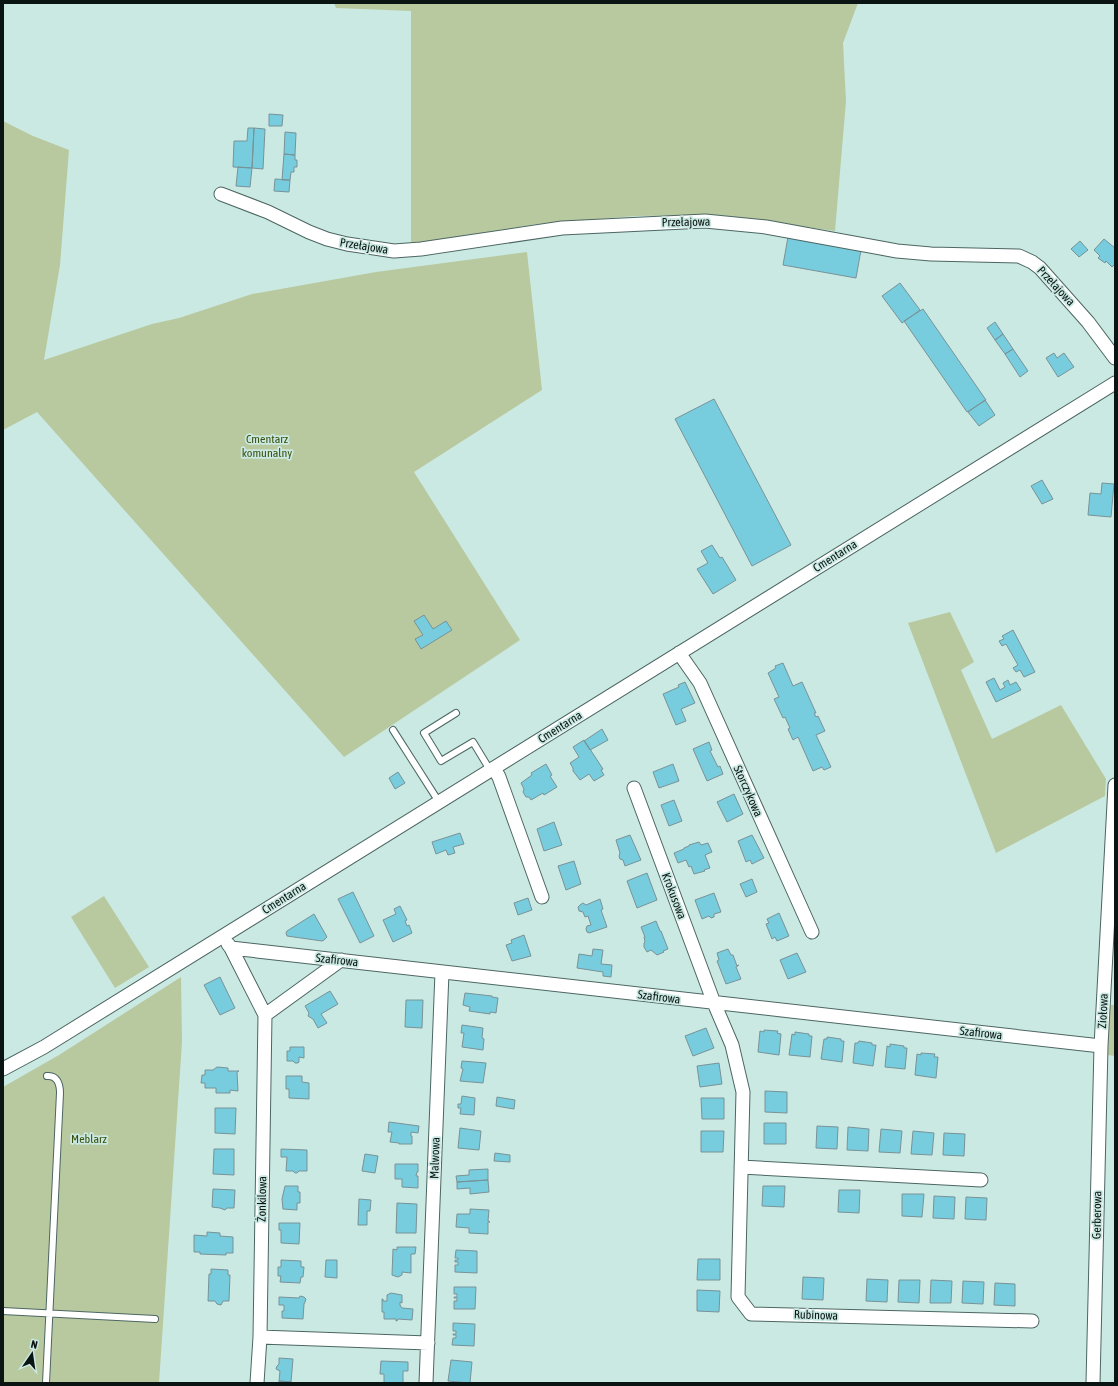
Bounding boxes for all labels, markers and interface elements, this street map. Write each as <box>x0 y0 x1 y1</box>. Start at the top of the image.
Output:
street label: Przełajowa <box>662 215 710 229</box>
street label: Przełajowa <box>339 235 389 257</box>
street label: Przełajowa <box>1034 263 1078 309</box>
park label: Cmentarz komunalny <box>242 432 292 460</box>
street label: Cmentarna <box>810 537 860 575</box>
street label: Cmentarna <box>535 708 585 746</box>
street label: Storczykowa <box>731 763 765 819</box>
street label: Krokusowa <box>659 871 689 921</box>
street label: Cmentarna <box>259 879 309 917</box>
street label: Szafirowa <box>315 951 359 969</box>
street label: Szafirowa <box>637 987 681 1007</box>
street label: Ziołowa <box>1095 993 1111 1029</box>
street label: Szafirowa <box>959 1024 1003 1042</box>
park label: Meblarz <box>71 1132 108 1146</box>
street label: Malwowa <box>427 1137 443 1179</box>
street label: Żonkilowa <box>255 1176 269 1222</box>
street label: Gerberowa <box>1090 1191 1104 1239</box>
street label: Rubinowa <box>794 1307 838 1323</box>
north arrow <box>12 1334 52 1374</box>
text: N <box>30 1338 39 1351</box>

